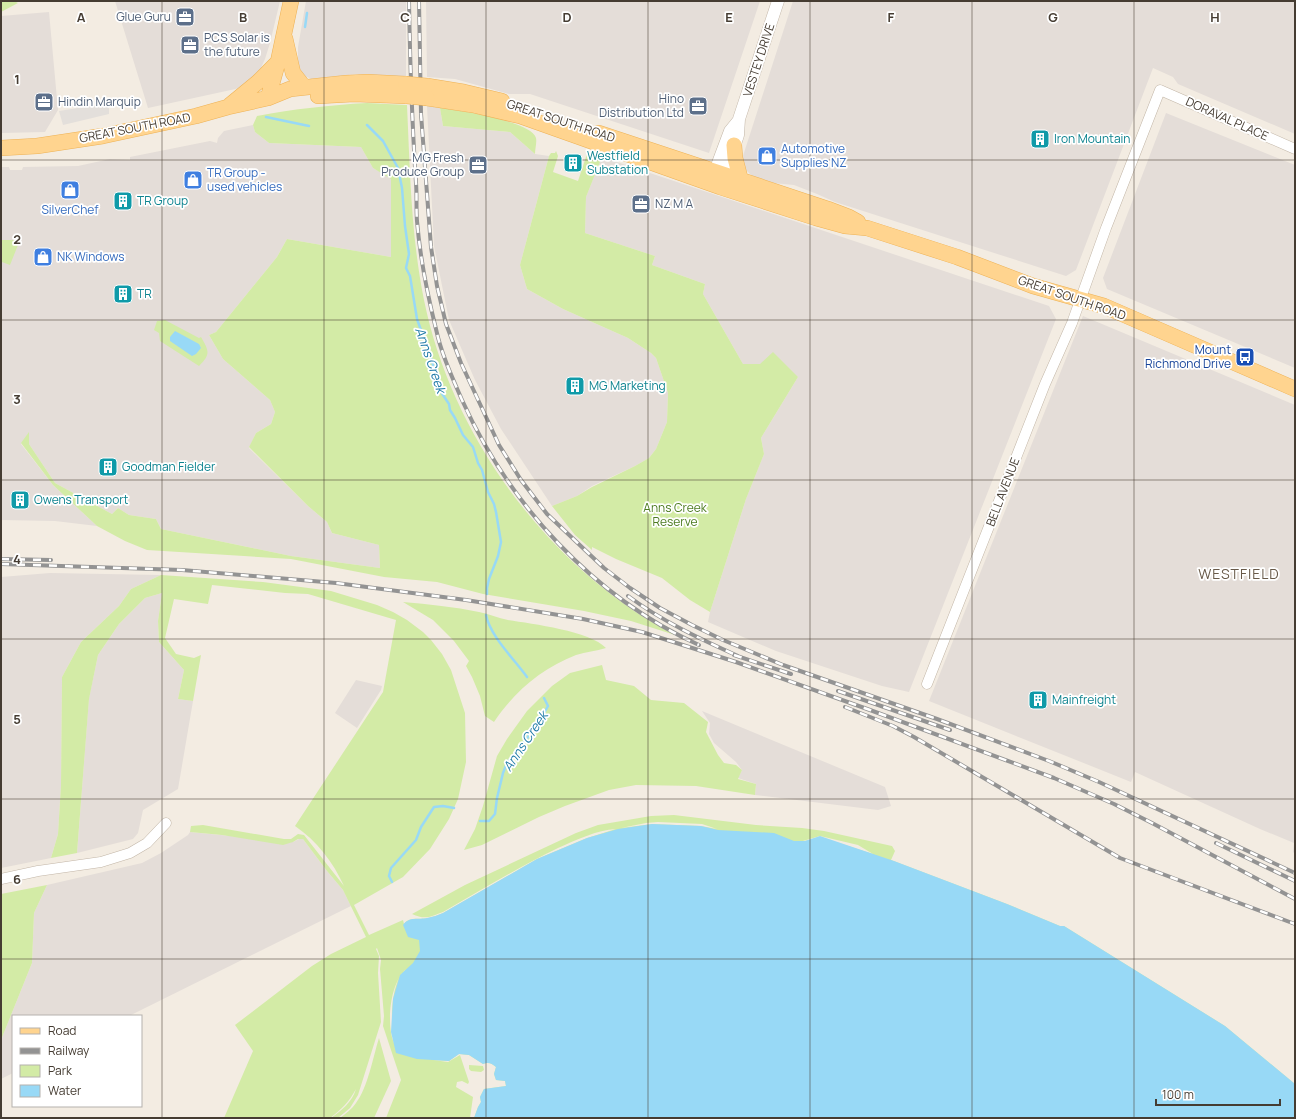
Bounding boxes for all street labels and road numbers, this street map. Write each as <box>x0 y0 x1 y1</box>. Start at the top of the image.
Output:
street label: VESTEY DRIVE <box>739 21 778 99</box>
street label: DORAVAL PLACE <box>1183 93 1272 145</box>
street label: GREAT SOUTH ROAD <box>505 95 617 146</box>
street label: GREAT SOUTH ROAD <box>78 108 192 147</box>
street label: GREAT SOUTH ROAD <box>1016 271 1128 324</box>
street label: BELL AVENUE <box>982 455 1024 529</box>

